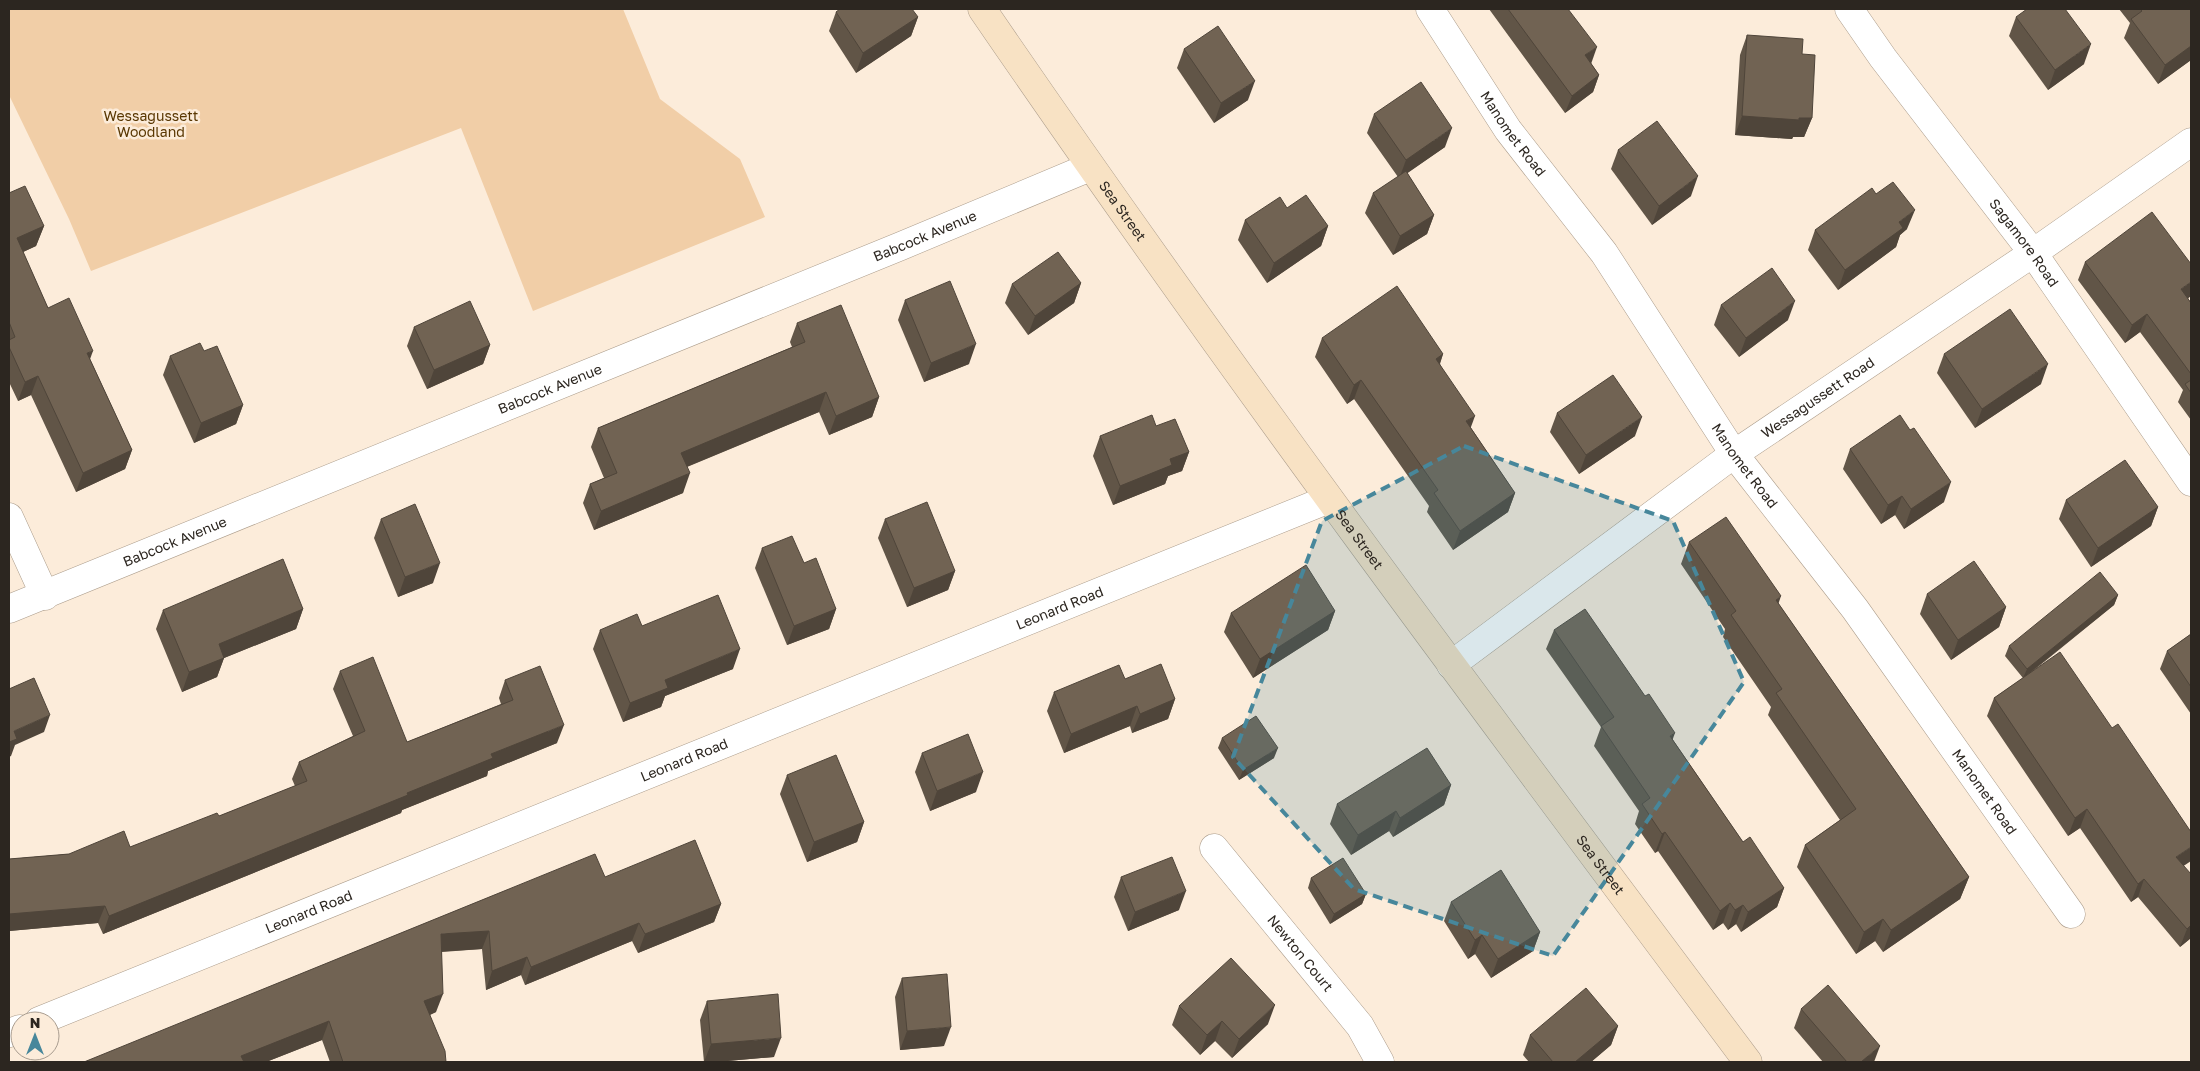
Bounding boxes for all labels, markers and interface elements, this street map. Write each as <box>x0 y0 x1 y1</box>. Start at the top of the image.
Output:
street label: Manomet Road <box>1477 88 1550 179</box>
park label: Wessagussett Woodland <box>104 107 198 140</box>
street label: Sea Street <box>1096 177 1150 244</box>
street label: Sagamore Road <box>1986 195 2063 290</box>
street label: Babcock Avenue <box>870 206 979 264</box>
street label: Wessagussett Road <box>1758 353 1877 441</box>
street label: Babcock Avenue <box>495 360 604 417</box>
street label: Manomet Road <box>1708 420 1782 511</box>
street label: Sea Street <box>1332 506 1387 572</box>
street label: Babcock Avenue <box>120 512 229 570</box>
street label: Leonard Road <box>1013 582 1106 633</box>
street label: Leonard Road <box>638 734 730 785</box>
street label: Manomet Road <box>1949 745 2021 838</box>
street label: Sea Street <box>1573 831 1629 898</box>
street label: Leonard Road <box>262 886 355 937</box>
street label: Newton Court <box>1264 911 1337 995</box>
north arrow <box>10 1011 60 1061</box>
text: N <box>30 1014 40 1031</box>

